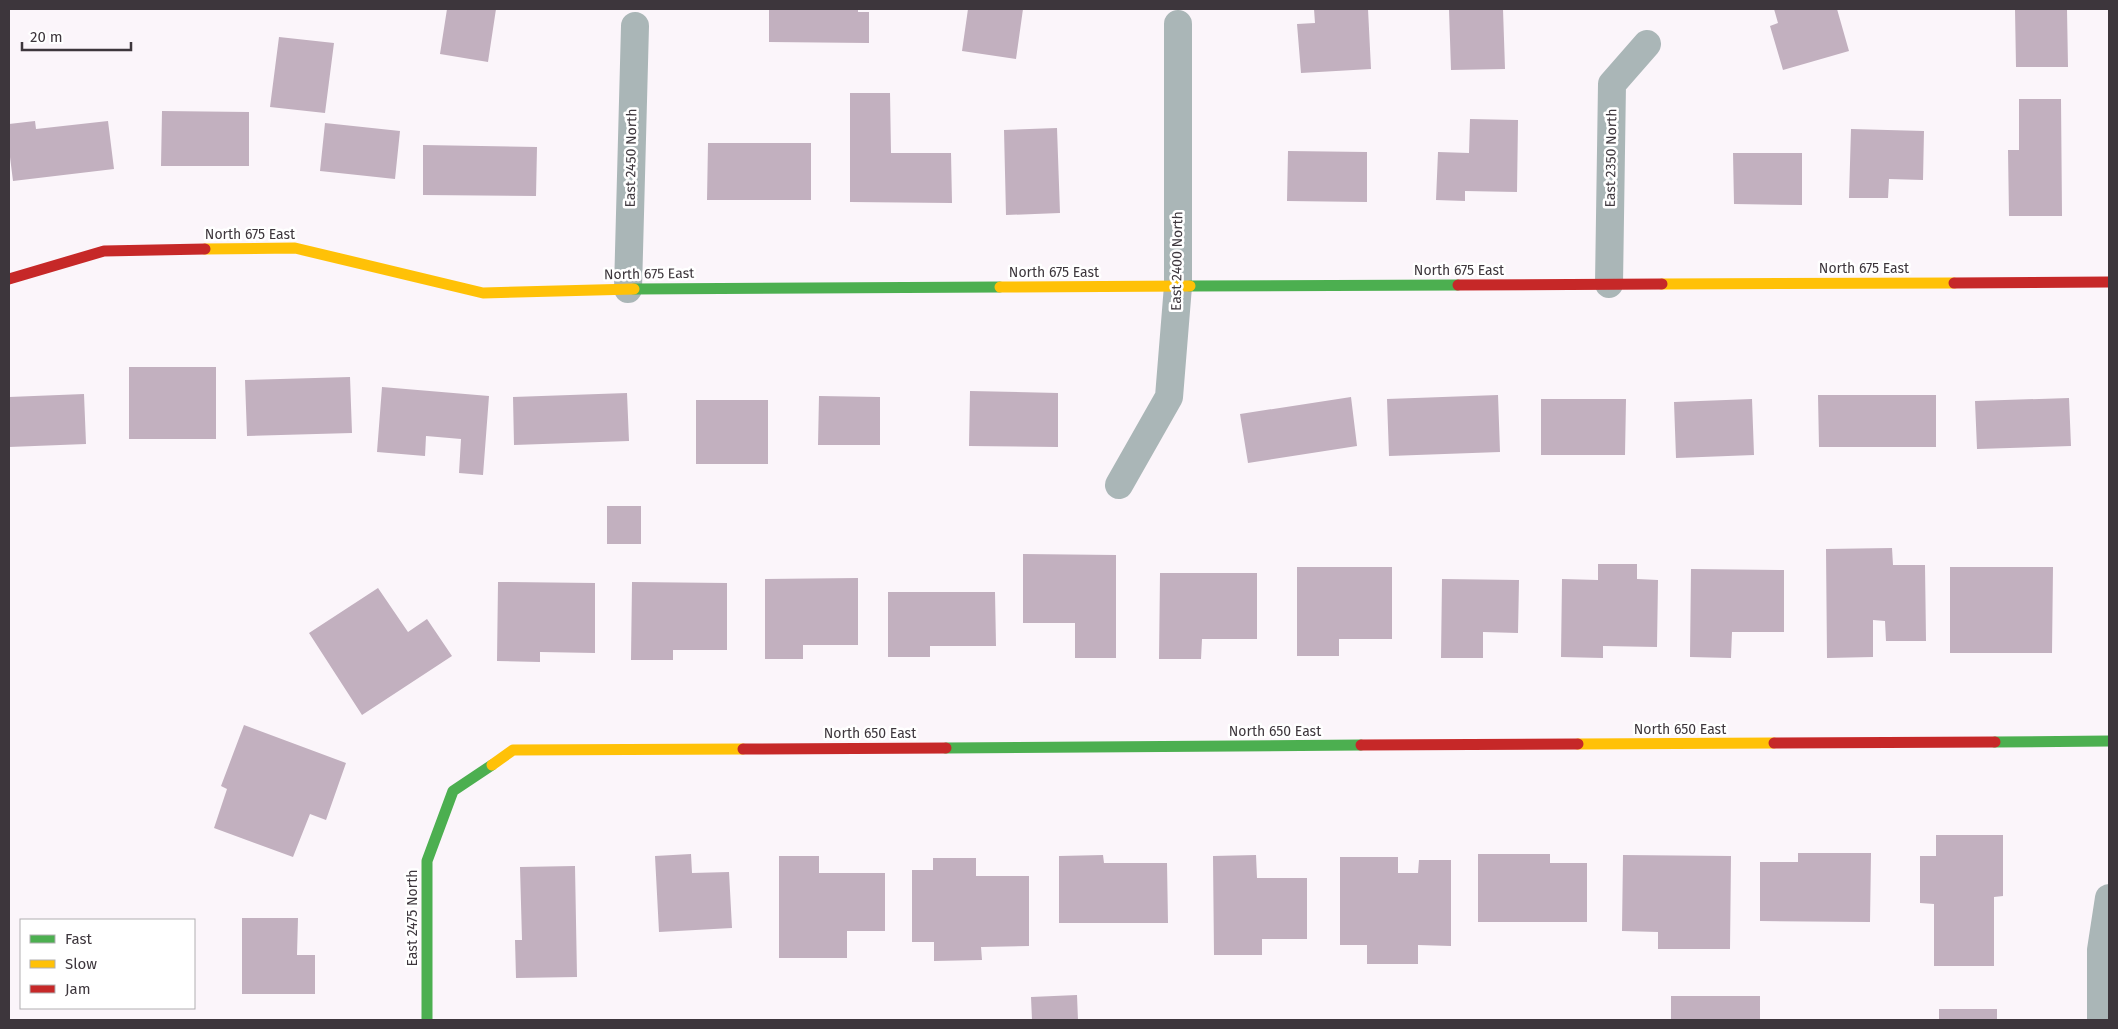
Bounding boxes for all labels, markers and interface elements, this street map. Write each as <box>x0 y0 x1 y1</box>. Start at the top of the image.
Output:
scale bar <box>22 20 131 52</box>
text: 20 m <box>30 28 63 46</box>
street label: East 2450 North <box>622 108 640 208</box>
street label: East 2350 North <box>1602 108 1620 208</box>
street label: East 2400 North <box>1168 211 1186 311</box>
street label: North 675 East <box>205 226 296 243</box>
street label: North 675 East <box>1819 260 1910 277</box>
street label: North 675 East <box>1414 262 1505 279</box>
street label: North 675 East <box>1009 264 1100 281</box>
street label: North 675 East <box>604 265 695 283</box>
street label: North 650 East <box>1634 721 1727 738</box>
street label: North 650 East <box>1229 723 1322 740</box>
street label: North 650 East <box>824 725 917 742</box>
street label: East 2475 North <box>404 870 421 966</box>
legend <box>20 919 195 1009</box>
text: Fast <box>65 930 92 948</box>
text: Slow <box>65 955 97 973</box>
text: Jam <box>65 980 91 998</box>

